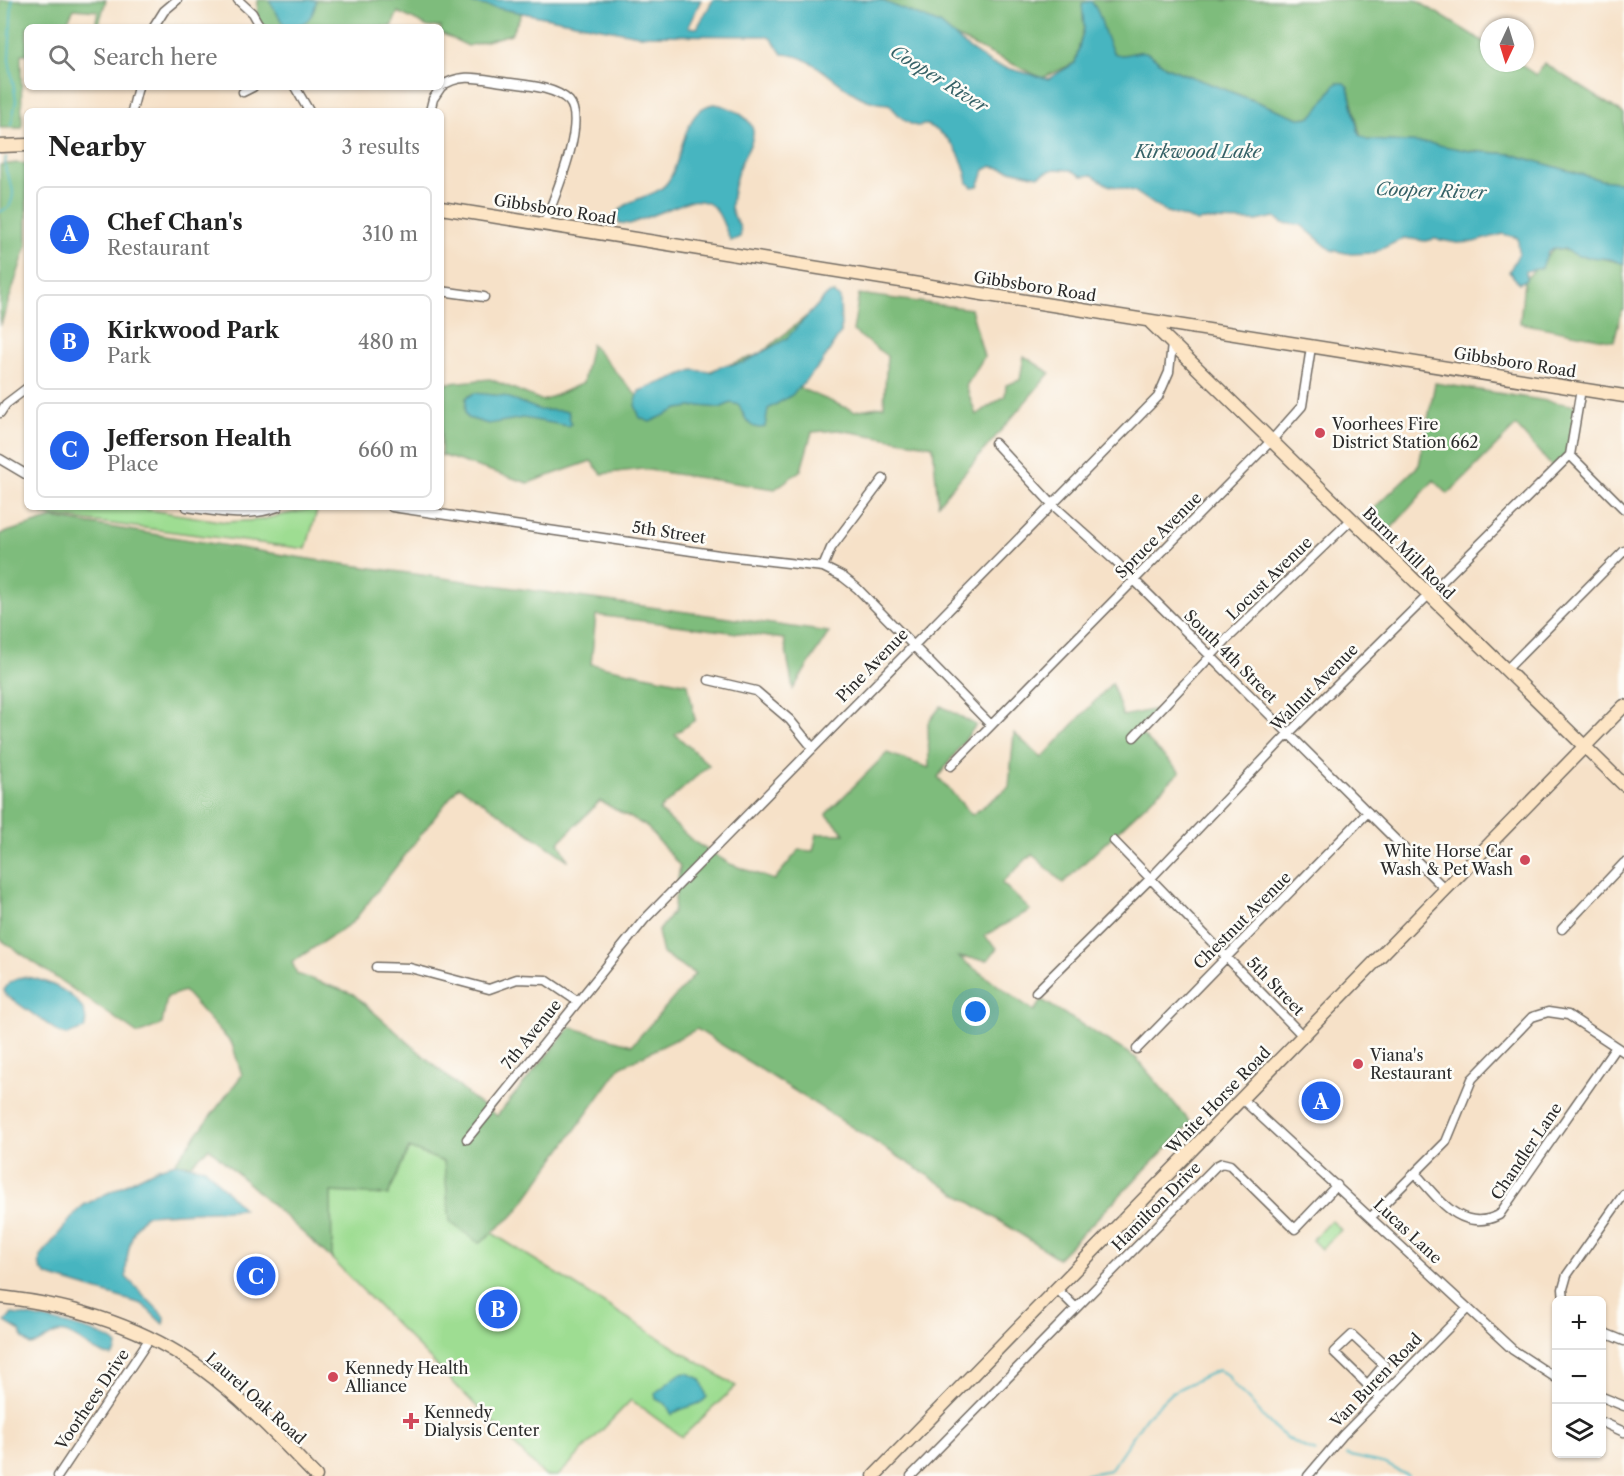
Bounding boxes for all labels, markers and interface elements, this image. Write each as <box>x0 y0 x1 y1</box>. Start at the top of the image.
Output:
north arrow <box>1480 18 1534 72</box>
search box <box>24 24 444 90</box>
water label: Cooper River <box>886 40 993 118</box>
icon: search <box>45 41 78 74</box>
text: Search here <box>93 44 218 71</box>
text: Nearby <box>48 131 146 163</box>
text: 3 results <box>342 135 420 159</box>
water label: Kirkwood Lake <box>1133 141 1262 163</box>
water label: Cooper River <box>1375 178 1488 204</box>
street label: Gibbsboro Road <box>492 189 618 229</box>
text: Chef Chan's <box>107 209 243 236</box>
text: A <box>62 222 77 246</box>
text: 310 m <box>362 222 418 246</box>
text: Restaurant <box>107 236 210 260</box>
street label: Gibbsboro Road <box>972 266 1098 306</box>
text: Kirkwood Park <box>107 317 279 344</box>
text: B <box>62 330 77 354</box>
text: 480 m <box>358 330 418 354</box>
street label: Gibbsboro Road <box>1452 342 1578 382</box>
text: Park <box>107 344 150 368</box>
place label: Voorhees Fire District Station 662 <box>1331 414 1479 452</box>
text: Jefferson Health <box>107 425 292 452</box>
marker: Voorhees Fire District Station 662 <box>1313 426 1327 440</box>
text: C <box>61 438 78 462</box>
text: 660 m <box>358 438 418 462</box>
text: Place <box>107 452 158 476</box>
street label: Spruce Avenue <box>1111 488 1205 582</box>
street label: Burnt Mill Road <box>1359 503 1459 603</box>
street label: 5th Street <box>631 516 707 548</box>
street label: Locust Avenue <box>1222 532 1316 624</box>
street label: South 4th Street <box>1180 605 1282 707</box>
street label: Pine Avenue <box>832 624 912 706</box>
street label: Walnut Avenue <box>1265 639 1362 736</box>
place label: White Horse Car Wash & Pet Wash <box>1379 841 1513 879</box>
marker: White Horse Car Wash & Pet Wash <box>1518 853 1532 867</box>
street label: Chestnut Avenue <box>1189 867 1295 973</box>
street label: 5th Street <box>1243 952 1309 1020</box>
street label: 7th Avenue <box>497 995 565 1073</box>
your location <box>961 997 990 1026</box>
street label: White Horse Road <box>1161 1042 1274 1158</box>
place label: Viana's Restaurant <box>1369 1045 1453 1083</box>
marker: Viana's Restaurant <box>1351 1057 1365 1071</box>
pin: A <box>1302 1078 1340 1124</box>
street label: Chandler Lane <box>1486 1099 1566 1203</box>
street label: Hamilton Drive <box>1107 1157 1205 1255</box>
street label: Lucas Lane <box>1370 1194 1446 1268</box>
pin: C <box>236 1254 276 1298</box>
pin: B <box>478 1286 518 1332</box>
map controls <box>1552 1296 1606 1458</box>
button: + <box>1552 1296 1606 1350</box>
street label: Van Buren Road <box>1325 1329 1426 1432</box>
street label: Voorhees Drive <box>50 1345 133 1454</box>
street label: Laurel Oak Road <box>202 1348 310 1448</box>
button: − <box>1552 1350 1606 1404</box>
place label: Kennedy Health Alliance <box>344 1358 468 1396</box>
marker: Kennedy Health Alliance <box>326 1370 340 1384</box>
place label: Kennedy Dialysis Center <box>424 1402 540 1440</box>
button: layers <box>1552 1404 1606 1458</box>
marker: Kennedy Dialysis Center <box>402 1412 420 1430</box>

